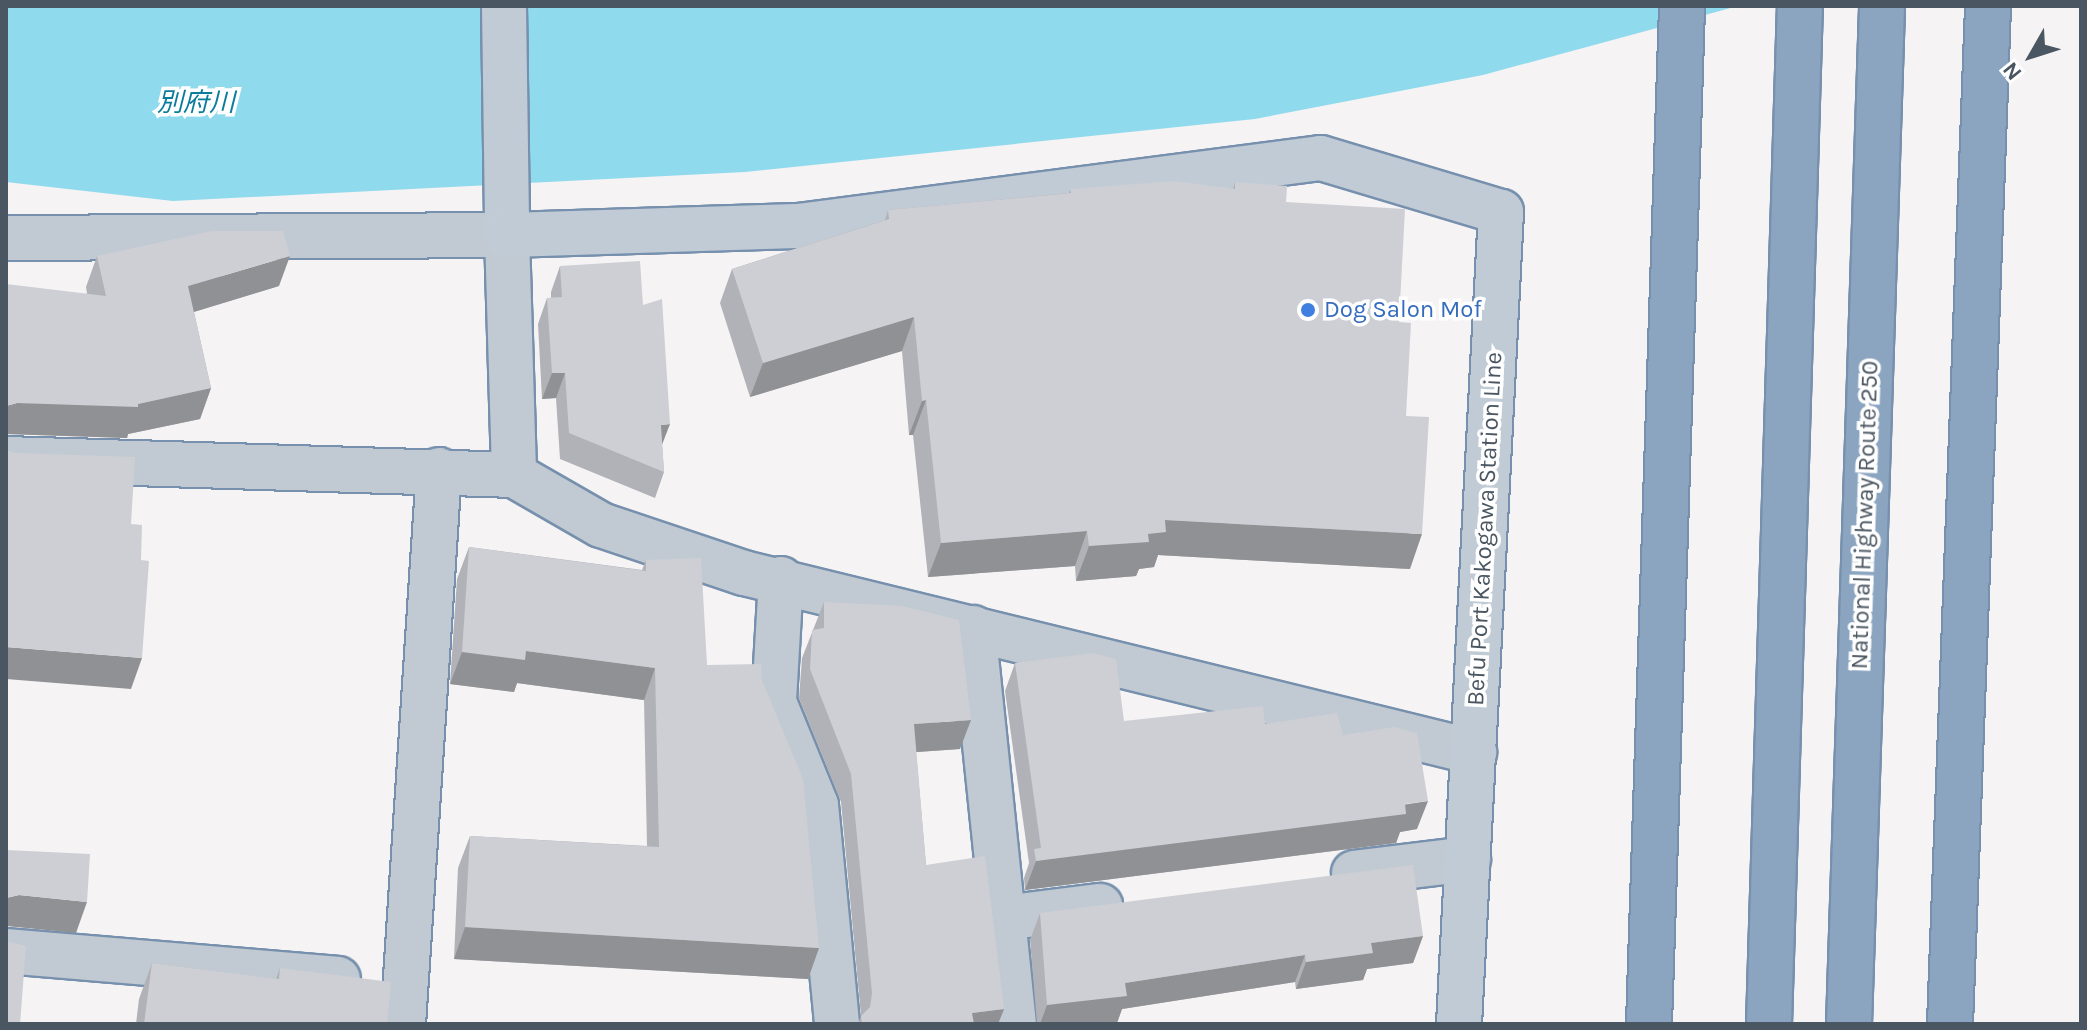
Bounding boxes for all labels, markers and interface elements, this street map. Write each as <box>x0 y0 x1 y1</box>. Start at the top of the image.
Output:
north arrow <box>1991 16 2071 96</box>
text: N <box>1997 57 2027 85</box>
water label: 別府川 <box>157 87 235 119</box>
place label: Dog Salon Mof <box>1324 296 1482 324</box>
marker: Dog Salon Mof <box>1299 301 1317 319</box>
street label: Befu Port Kakogawa Station Line <box>1461 351 1509 707</box>
street label: National Highway Route 250 <box>1845 360 1885 670</box>

